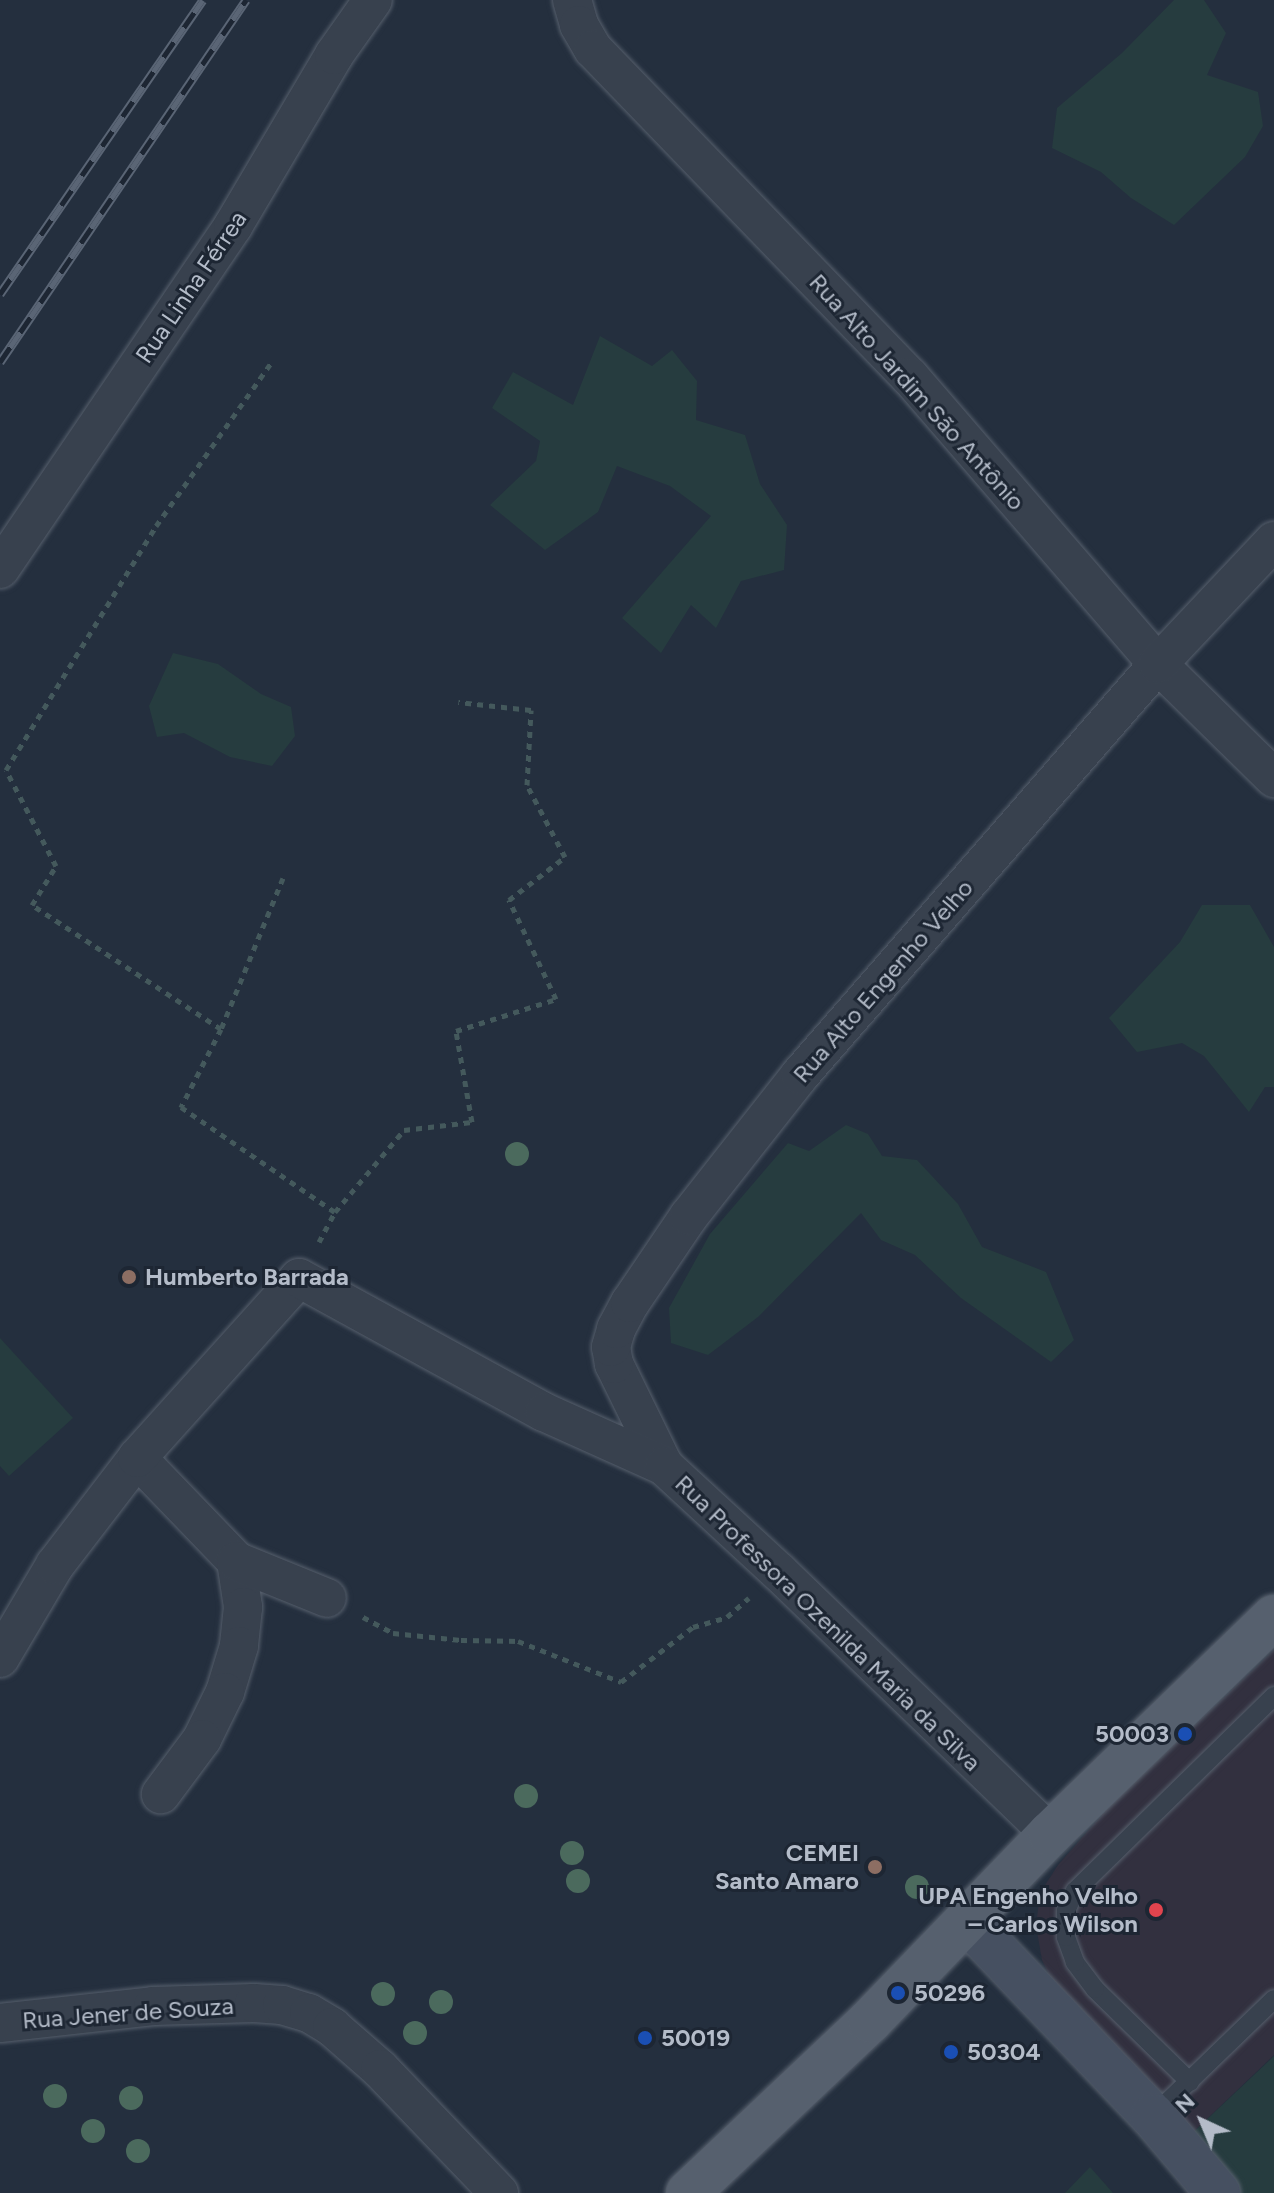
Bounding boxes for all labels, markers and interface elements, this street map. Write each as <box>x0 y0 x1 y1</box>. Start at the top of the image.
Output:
street label: Rua Linha Férrea <box>130 206 252 368</box>
street label: Rua Alto Jardim São Antônio <box>803 268 1031 516</box>
street label: Rua Alto Engenho Velho <box>787 874 979 1088</box>
place label: Humberto Barrada <box>145 1263 349 1291</box>
marker: Humberto Barrada <box>120 1268 138 1286</box>
street label: Rua Professora Ozenilda Maria da Silva <box>669 1469 987 1777</box>
place label: 50003 <box>1095 1720 1169 1748</box>
marker: 50003 <box>1176 1725 1194 1743</box>
place label: CEMEI Santo Amaro <box>715 1839 859 1895</box>
marker: CEMEI Santo Amaro <box>866 1858 884 1876</box>
place label: UPA Engenho Velho – Carlos Wilson <box>918 1882 1138 1938</box>
marker: UPA Engenho Velho – Carlos Wilson <box>1145 1899 1167 1921</box>
place label: 50296 <box>914 1979 985 2007</box>
marker: 50296 <box>889 1984 907 2002</box>
street label: Rua Jener de Souza <box>21 1991 235 2035</box>
place label: 50019 <box>661 2024 730 2052</box>
marker: 50019 <box>636 2029 654 2047</box>
place label: 50304 <box>967 2038 1041 2066</box>
marker: 50304 <box>942 2043 960 2061</box>
north arrow <box>1162 2081 1242 2161</box>
text: N <box>1169 2088 1200 2119</box>

